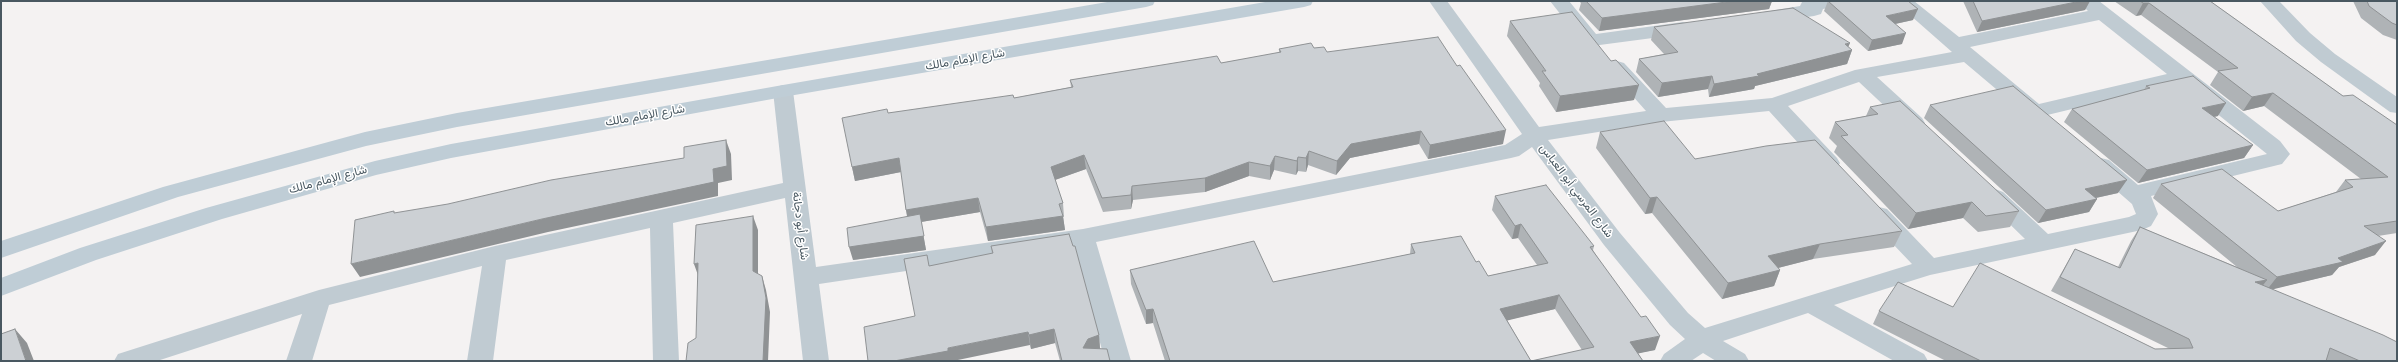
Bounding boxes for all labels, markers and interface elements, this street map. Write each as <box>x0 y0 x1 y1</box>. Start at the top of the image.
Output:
street label: شارع الإمام مالك <box>924 46 1006 74</box>
street label: شارع الإمام مالك <box>604 102 686 130</box>
street label: شارع المرسي أبو العباس <box>1536 141 1616 241</box>
street label: شارع الإمام مالك <box>287 163 369 197</box>
street label: شارع أبو دجانة <box>789 191 811 261</box>

